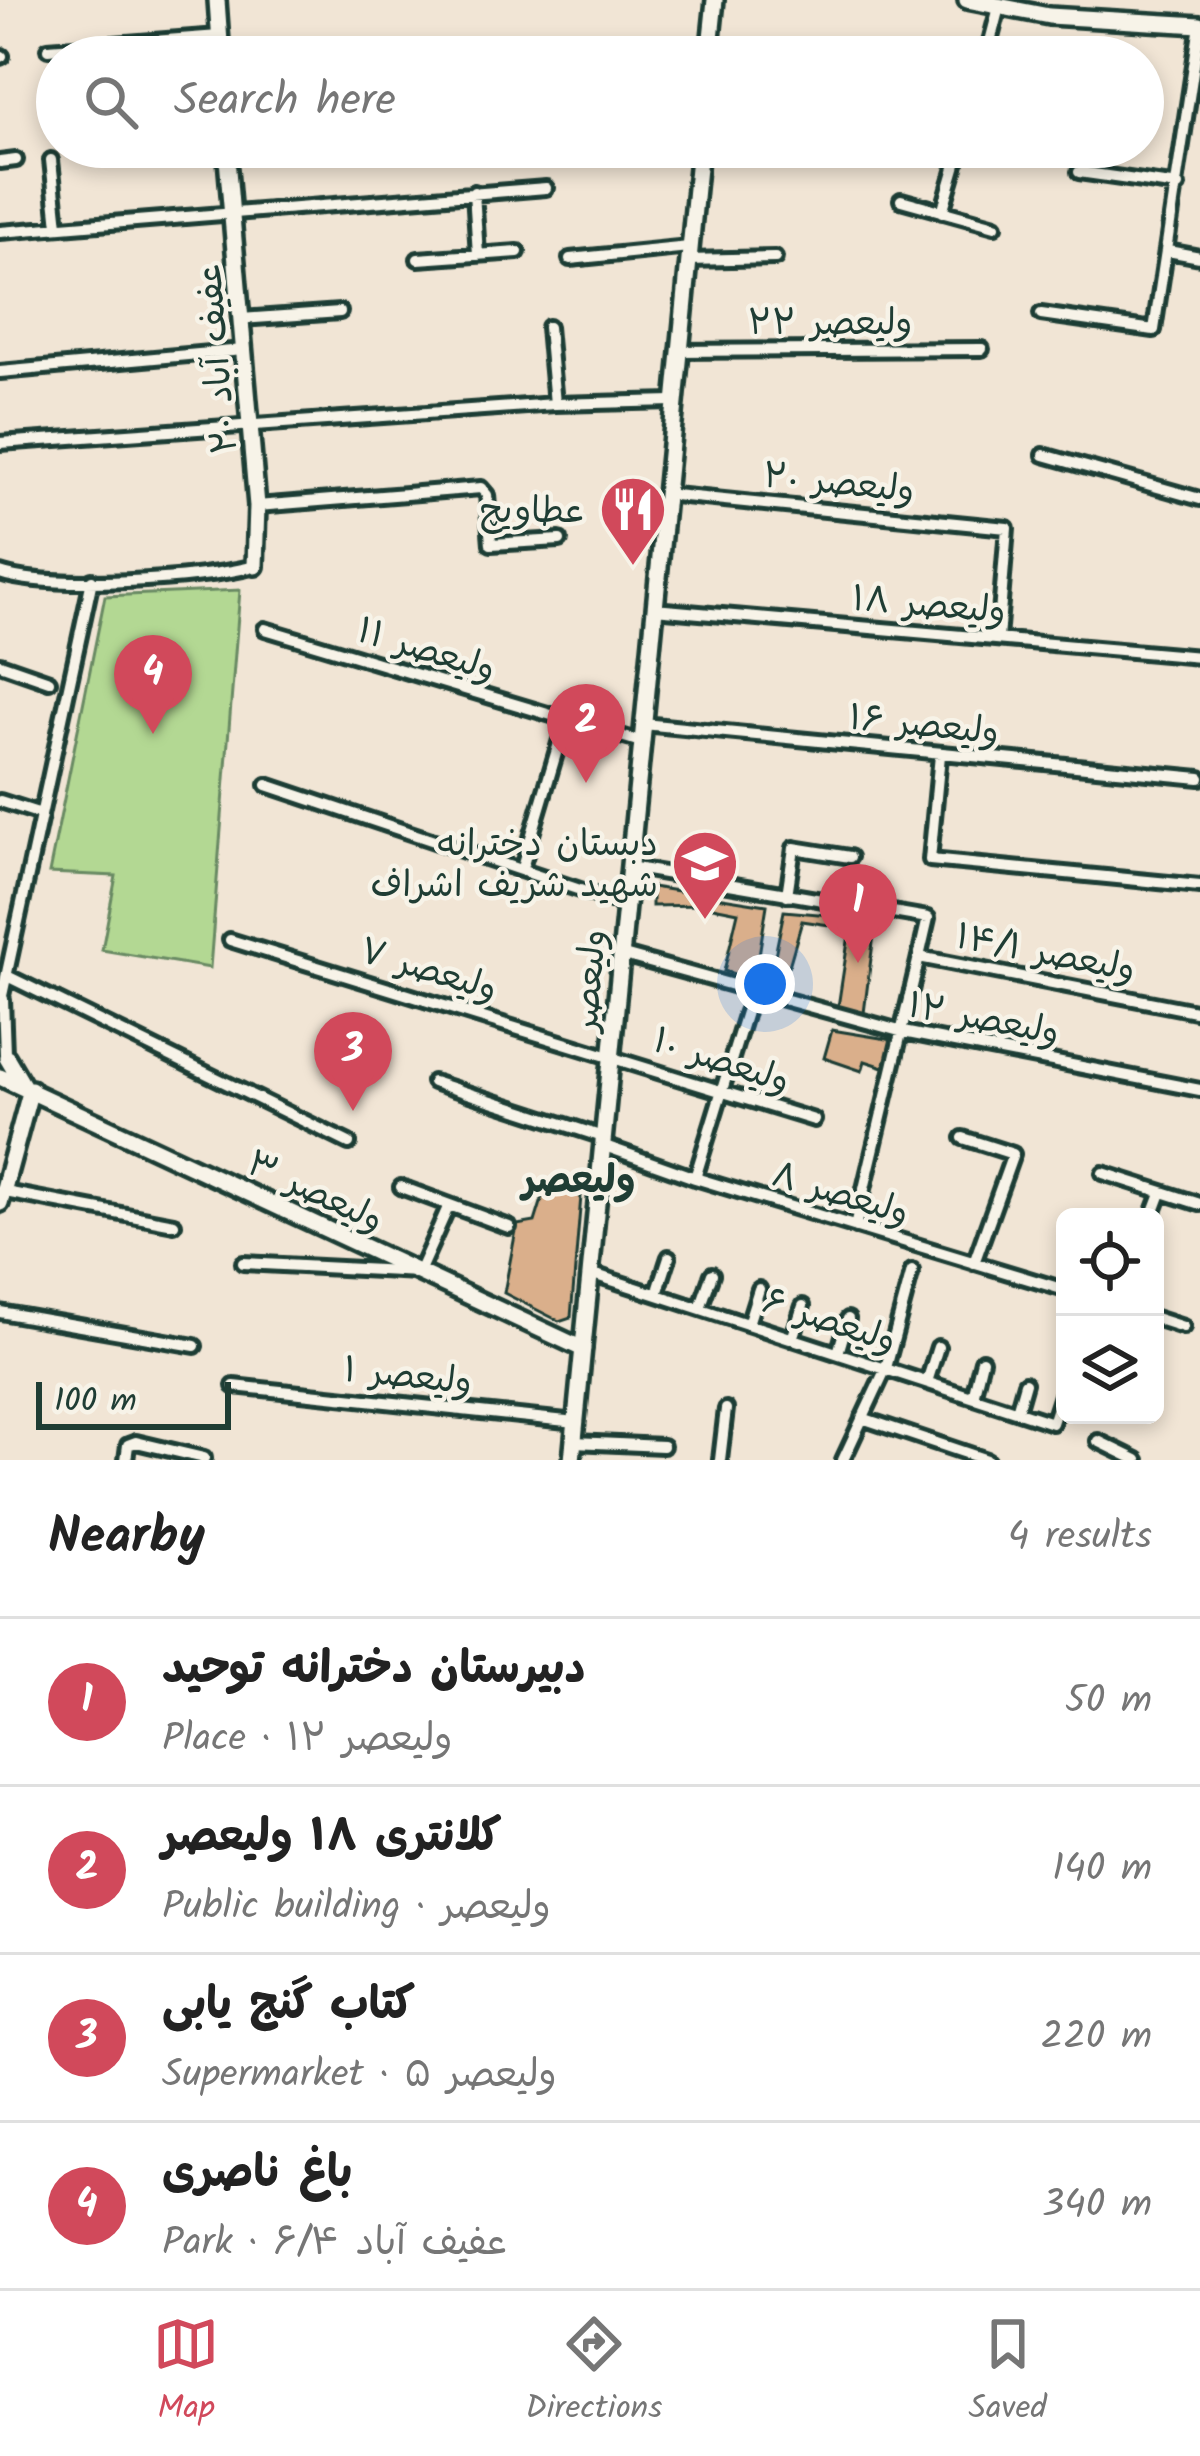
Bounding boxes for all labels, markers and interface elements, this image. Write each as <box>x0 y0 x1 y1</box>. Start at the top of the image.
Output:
search box <box>36 36 1164 168</box>
text: Search here <box>174 66 396 138</box>
icon: search <box>78 69 144 135</box>
street label: عفیف آباد ۲۰ <box>182 261 255 456</box>
street label: ۲۲ ولیعصر <box>748 296 912 353</box>
street label: ۲۰ ولیعصر <box>760 448 917 521</box>
restaurant icon: عطاویچ <box>598 474 668 568</box>
place label: عطاویچ <box>480 484 586 541</box>
street label: ۱۸ ولیعصر <box>849 571 1008 642</box>
street label: ۱۱ ولیعصر <box>350 603 502 699</box>
pin: 4 <box>114 635 192 734</box>
pin: 2 <box>547 684 625 783</box>
street label: ۱۶ ولیعصر <box>846 690 1002 763</box>
place label: دبستان دخترانه شهید شریف اشراف <box>370 817 658 915</box>
school or university icon: دبستان دخترانه شهید شریف اشراف <box>670 828 740 922</box>
pin: 1 <box>819 864 897 963</box>
street label: ۱۴/۱ ولیعصر <box>951 909 1140 1000</box>
street label: ۷ ولیعصر <box>352 923 504 1019</box>
street label: ولیعصر <box>558 927 624 1036</box>
your location <box>735 954 795 1014</box>
street label: ۱۲ ولیعصر <box>903 978 1064 1063</box>
pin: 3 <box>314 1012 392 1111</box>
street label: ۱۰ ولیعصر <box>645 1013 797 1111</box>
street label: ۳ ولیعصر <box>237 1137 392 1250</box>
street label: ۸ ولیعصر <box>764 1147 916 1243</box>
district label: ولیعصر <box>518 1151 636 1213</box>
map controls <box>1056 1208 1164 1424</box>
button: locate <box>1056 1208 1164 1316</box>
street label: ۶ ولیعصر <box>755 1274 903 1371</box>
button: layers <box>1056 1316 1164 1424</box>
street label: ۱ ولیعصر <box>341 1342 475 1413</box>
scale bar <box>36 1376 231 1429</box>
text: 100 m <box>54 1376 137 1429</box>
text: Nearby <box>48 1498 205 1579</box>
text: 4 results <box>1008 1507 1152 1569</box>
text: دبیرستان دخترانه توحید <box>162 1634 586 1706</box>
text: 1 <box>81 1671 93 1733</box>
text: 50 m <box>1065 1671 1152 1733</box>
text: Place · ۱۲ ولیعصر <box>162 1709 453 1771</box>
text: کلانتری ۱۸ ولیعصر <box>162 1802 502 1874</box>
text: 2 <box>76 1839 98 1901</box>
text: 140 m <box>1052 1839 1152 1901</box>
text: Public building · ولیعصر <box>162 1877 551 1939</box>
text: کتاب گنج یابی <box>162 1970 415 2042</box>
text: 3 <box>76 2007 98 2069</box>
text: 220 m <box>1040 2007 1152 2069</box>
text: Supermarket · ۵ ولیعصر <box>162 2045 557 2107</box>
text: باغ ناصری <box>162 2138 353 2210</box>
text: 4 <box>76 2175 98 2237</box>
text: 340 m <box>1042 2175 1152 2237</box>
text: Park · عفیف آباد ۶/۴ <box>162 2213 507 2275</box>
tab: Map <box>153 2311 219 2436</box>
tab: Directions <box>525 2311 662 2436</box>
tab: Saved <box>969 2311 1047 2436</box>

